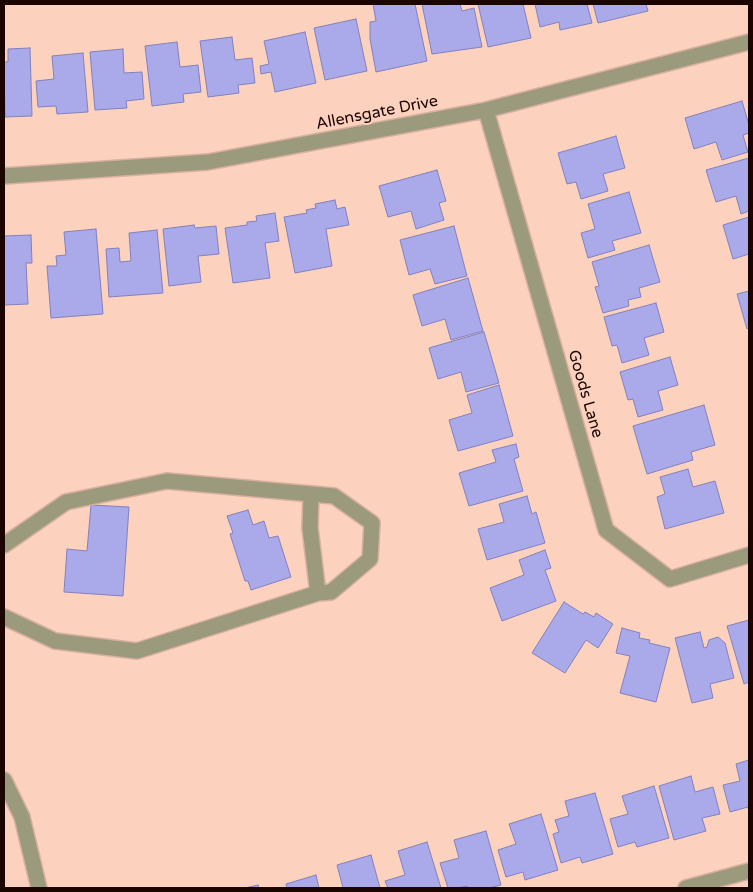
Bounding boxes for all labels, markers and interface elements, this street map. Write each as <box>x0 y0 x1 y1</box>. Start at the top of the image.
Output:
street label: Allensgate Drive <box>314 92 440 134</box>
street label: Goods Lane <box>563 348 607 440</box>

